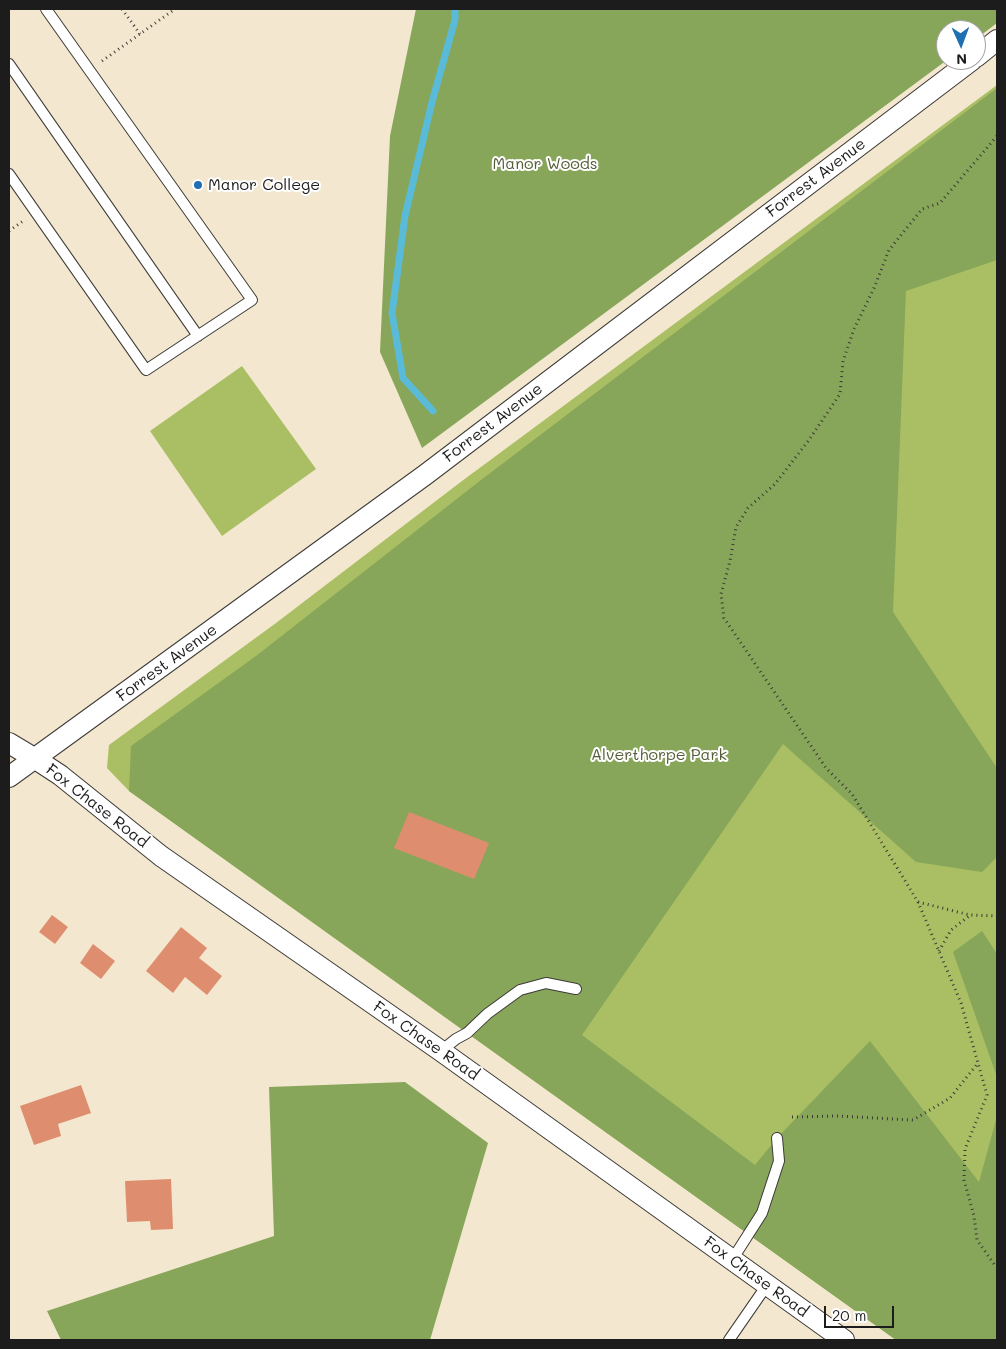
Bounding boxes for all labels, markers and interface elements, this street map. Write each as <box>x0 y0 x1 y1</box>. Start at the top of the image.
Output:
north arrow <box>936 20 986 70</box>
text: N <box>956 50 967 69</box>
street label: Forrest Avenue <box>762 134 870 222</box>
park label: Manor Woods <box>492 154 598 174</box>
place label: Manor College <box>208 175 320 195</box>
marker: Manor College <box>192 179 204 191</box>
street label: Forrest Avenue <box>439 379 547 467</box>
street label: Forrest Avenue <box>113 620 221 706</box>
park label: Alverthorpe Park <box>591 745 727 765</box>
street label: Fox Chase Road <box>42 760 152 852</box>
street label: Fox Chase Road <box>369 997 483 1085</box>
street label: Fox Chase Road <box>700 1233 812 1321</box>
scale bar <box>826 1296 896 1328</box>
text: 20 m <box>832 1305 866 1325</box>

